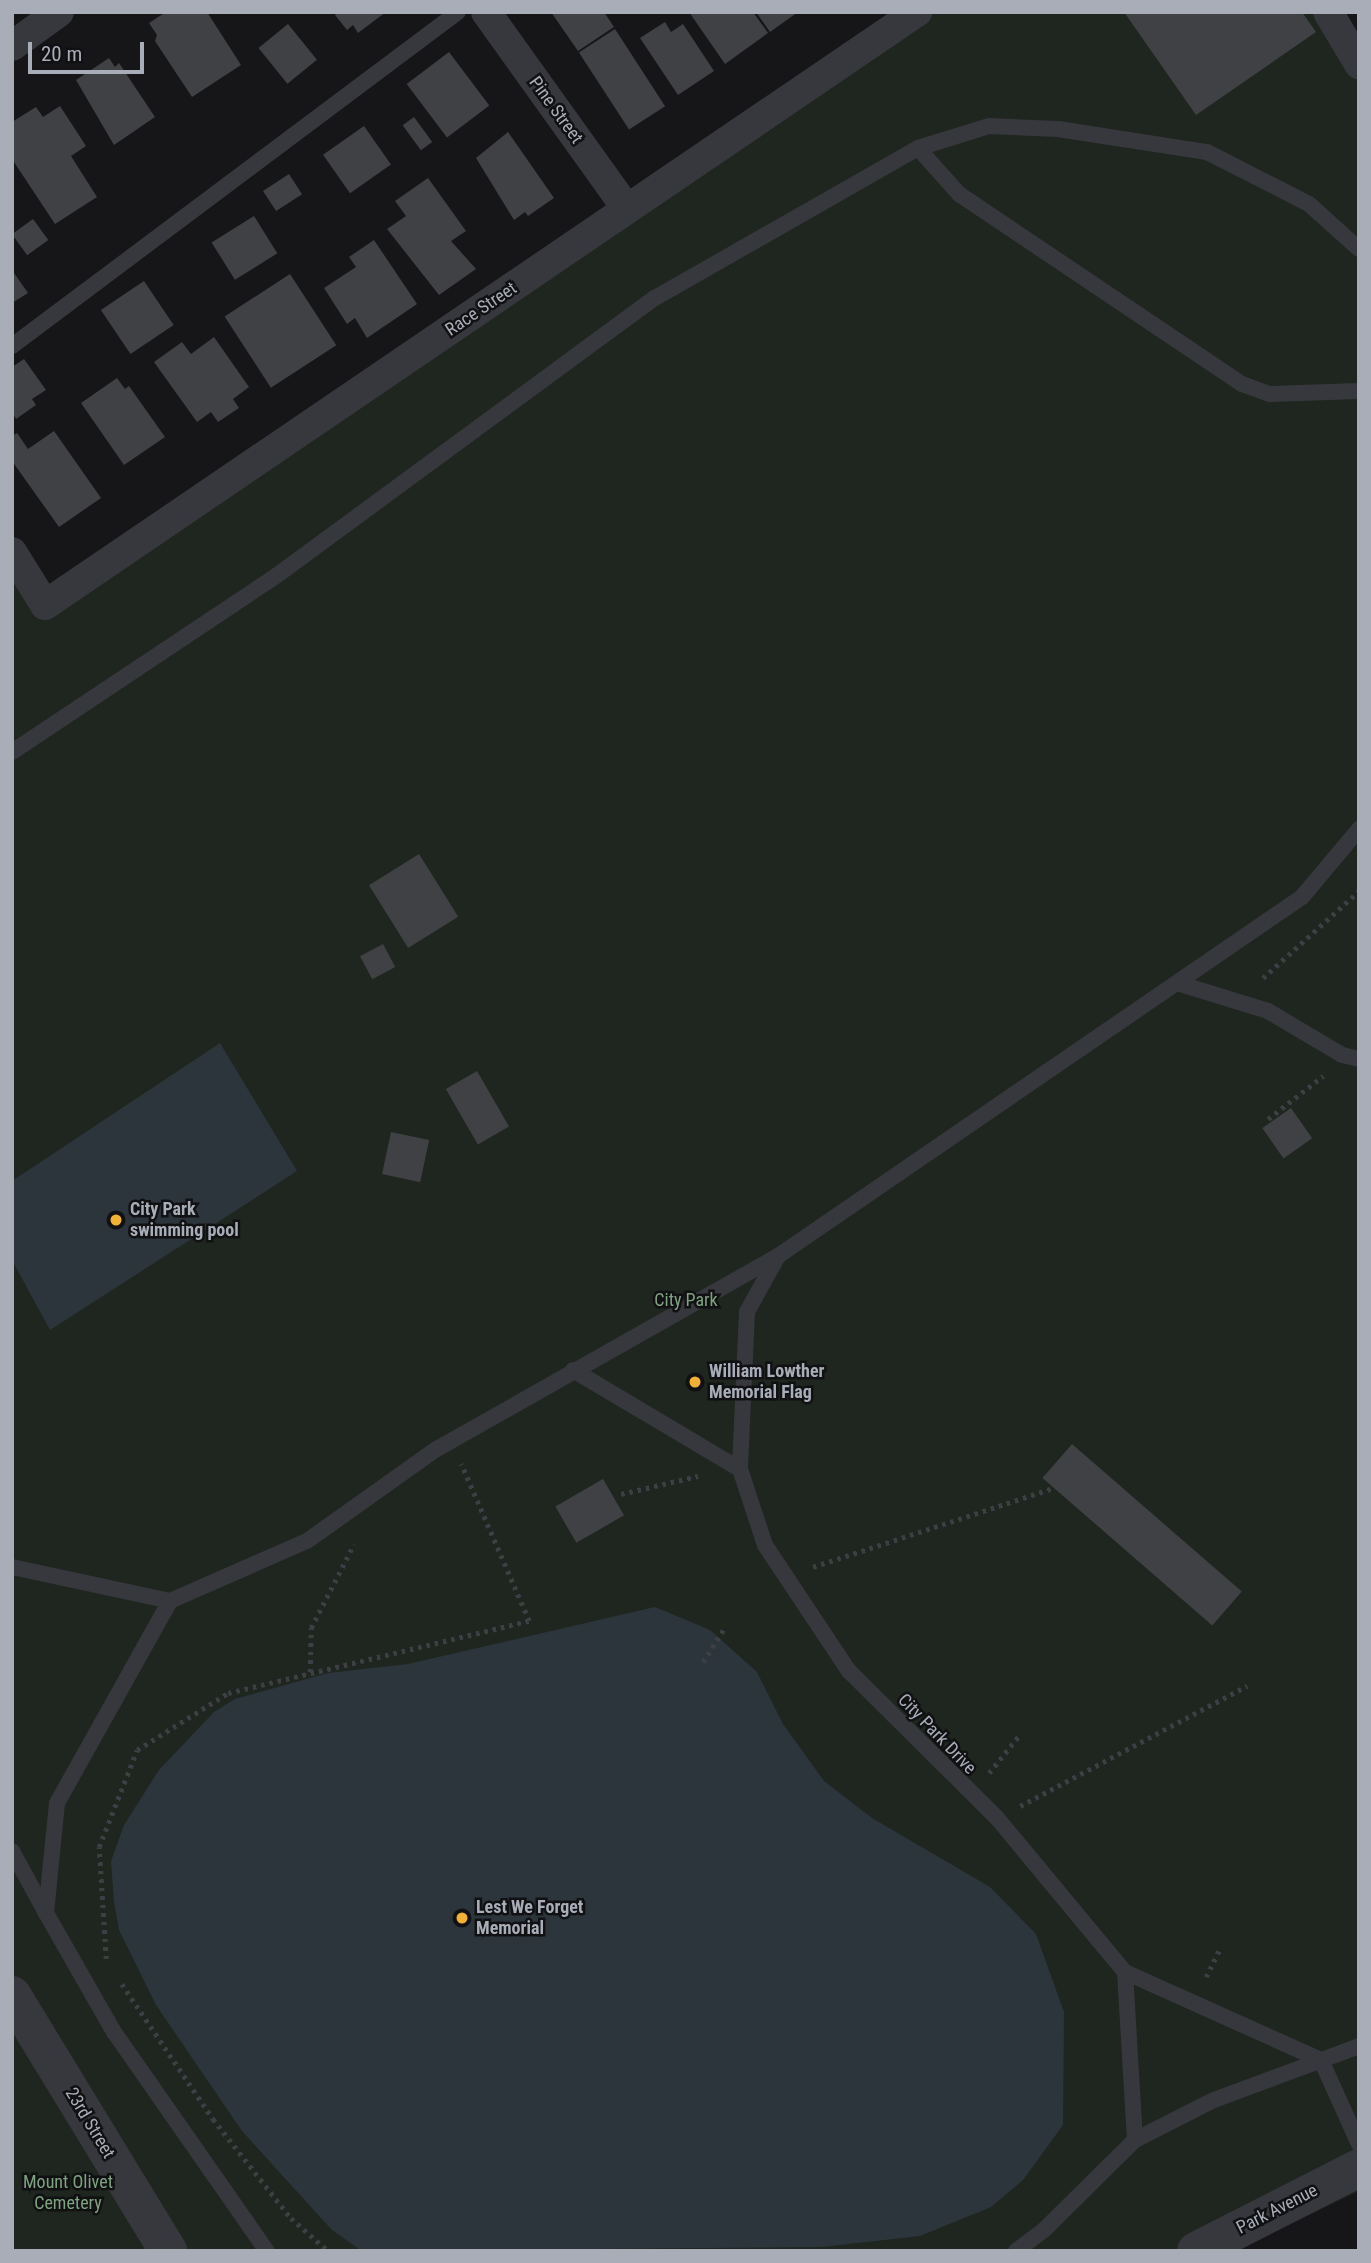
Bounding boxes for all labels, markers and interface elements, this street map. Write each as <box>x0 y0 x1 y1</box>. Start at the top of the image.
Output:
scale bar <box>32 28 147 72</box>
text: 20 m <box>41 42 82 66</box>
street label: Pine Street <box>524 72 588 148</box>
street label: Race Street <box>441 277 521 341</box>
place label: City Park swimming pool <box>130 1199 239 1242</box>
marker: City Park swimming pool <box>108 1212 124 1228</box>
park label: City Park <box>654 1289 718 1311</box>
place label: William Lowther Memorial Flag <box>709 1361 825 1404</box>
marker: William Lowther Memorial Flag <box>687 1374 703 1390</box>
street label: City Park Drive <box>893 1689 981 1779</box>
place label: Lest We Forget Memorial <box>476 1897 583 1940</box>
marker: Lest We Forget Memorial <box>454 1910 470 1926</box>
street label: 23rd Street <box>61 2084 119 2162</box>
park label: Mount Olivet Cemetery <box>23 2172 113 2214</box>
street label: Park Avenue <box>1233 2179 1321 2239</box>

